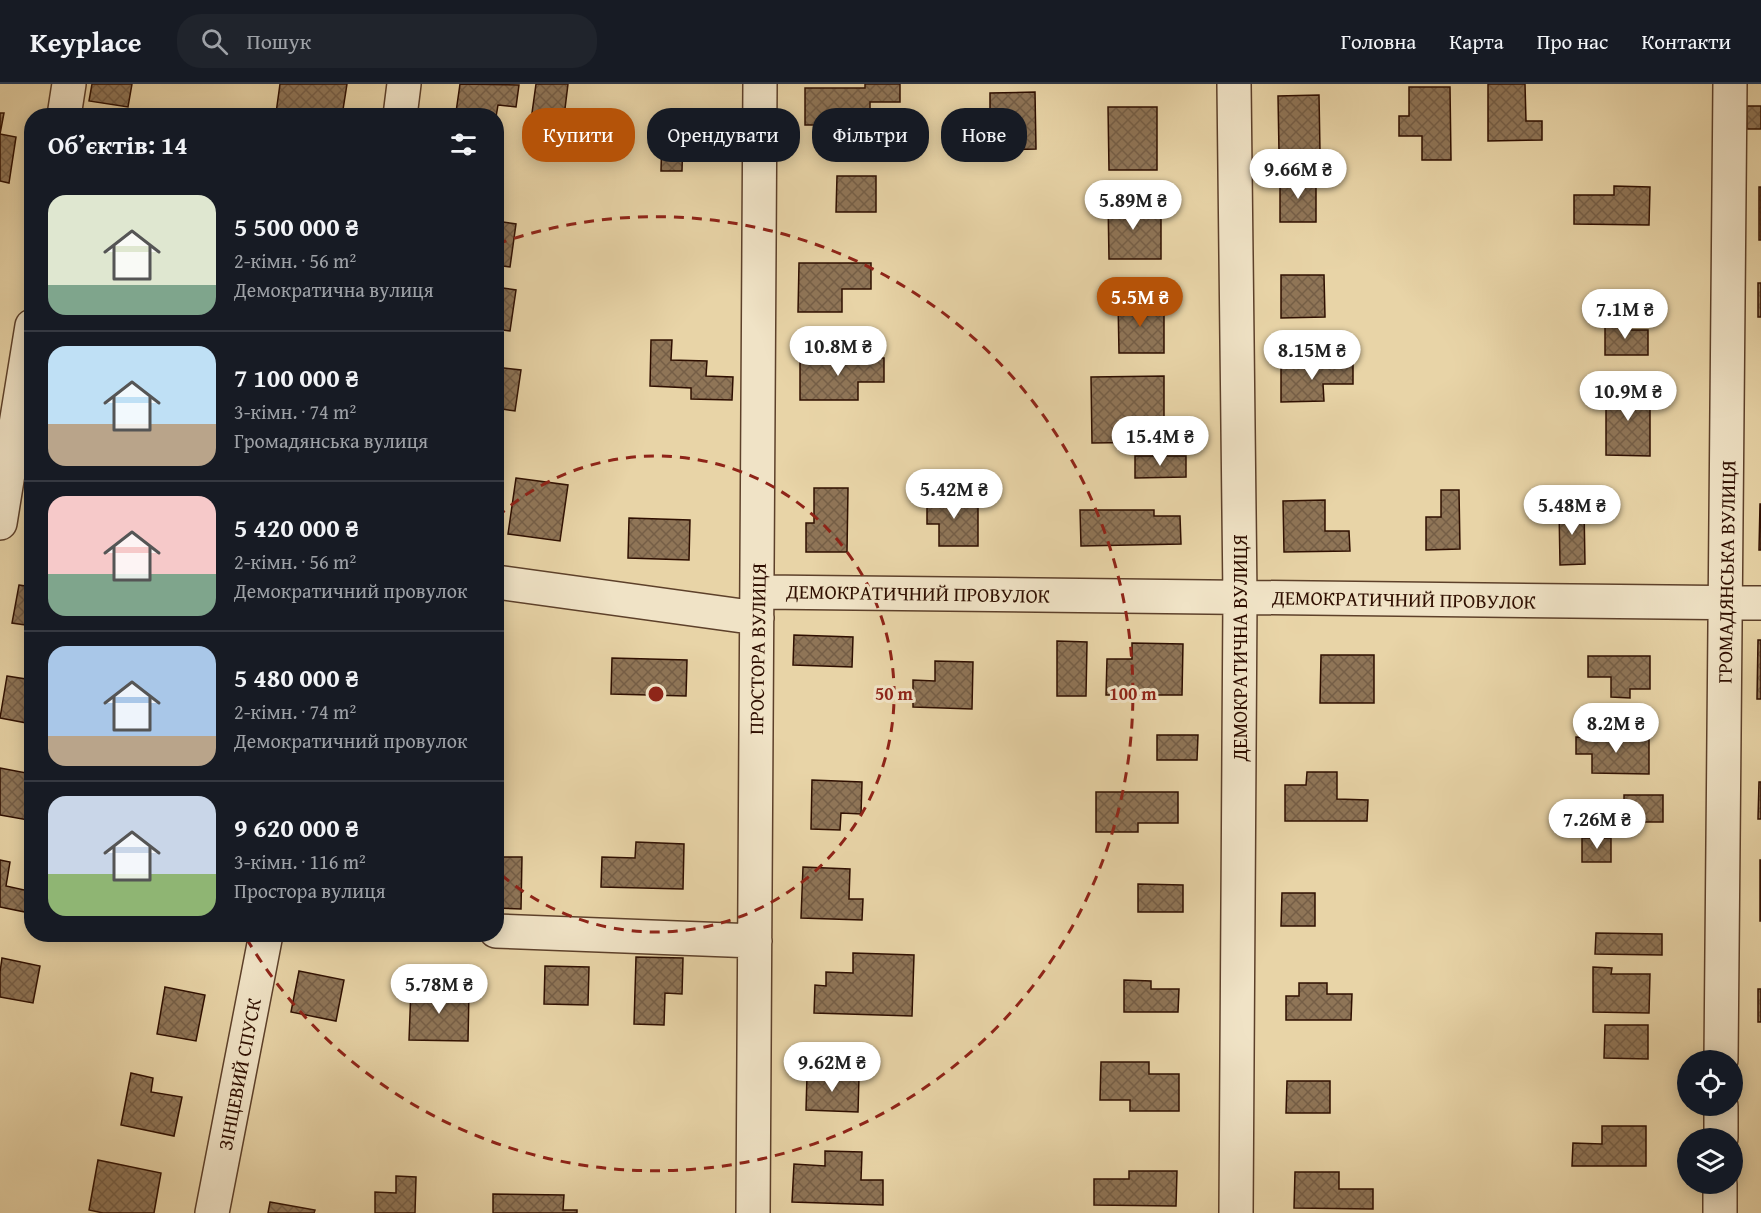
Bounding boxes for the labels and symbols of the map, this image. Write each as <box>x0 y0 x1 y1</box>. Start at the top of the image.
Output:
pin: 9.66M ₴ <box>1243 149 1353 200</box>
pin: 5.89M ₴ <box>1078 180 1188 231</box>
pin: 5.5M ₴ <box>1091 277 1189 328</box>
pin: 7.1M ₴ <box>1576 289 1674 340</box>
pin: 10.8M ₴ <box>783 326 893 377</box>
pin: 8.15M ₴ <box>1257 330 1367 381</box>
pin: 10.9M ₴ <box>1573 371 1683 422</box>
pin: 15.4M ₴ <box>1105 416 1215 467</box>
street label: ГРОМАДЯНСЬКА ВУЛИЦЯ <box>1710 460 1742 684</box>
pin: 5.42M ₴ <box>899 469 1009 520</box>
pin: 5.48M ₴ <box>1517 485 1627 536</box>
street label: ДЕМОКРАТИЧНА ВУЛИЦЯ <box>1225 534 1254 762</box>
street label: ПРОСТОРА ВУЛИЦЯ <box>741 563 773 735</box>
street label: ДЕМОКРАТИЧНИЙ ПРОВУЛОК <box>785 576 1051 610</box>
street label: ДЕМОКРАТИЧНИЙ ПРОВУЛОК <box>1271 582 1537 616</box>
text: 50 m <box>875 680 914 707</box>
text: 100 m <box>1109 680 1157 707</box>
centre of rings <box>646 684 666 704</box>
pin: 8.2M ₴ <box>1567 703 1665 754</box>
pin: 7.26M ₴ <box>1542 799 1652 850</box>
pin: 5.78M ₴ <box>384 964 494 1015</box>
street label: ЗІНЦЕВИЙ СПУСК <box>210 995 268 1153</box>
pin: 9.62M ₴ <box>777 1042 887 1093</box>

